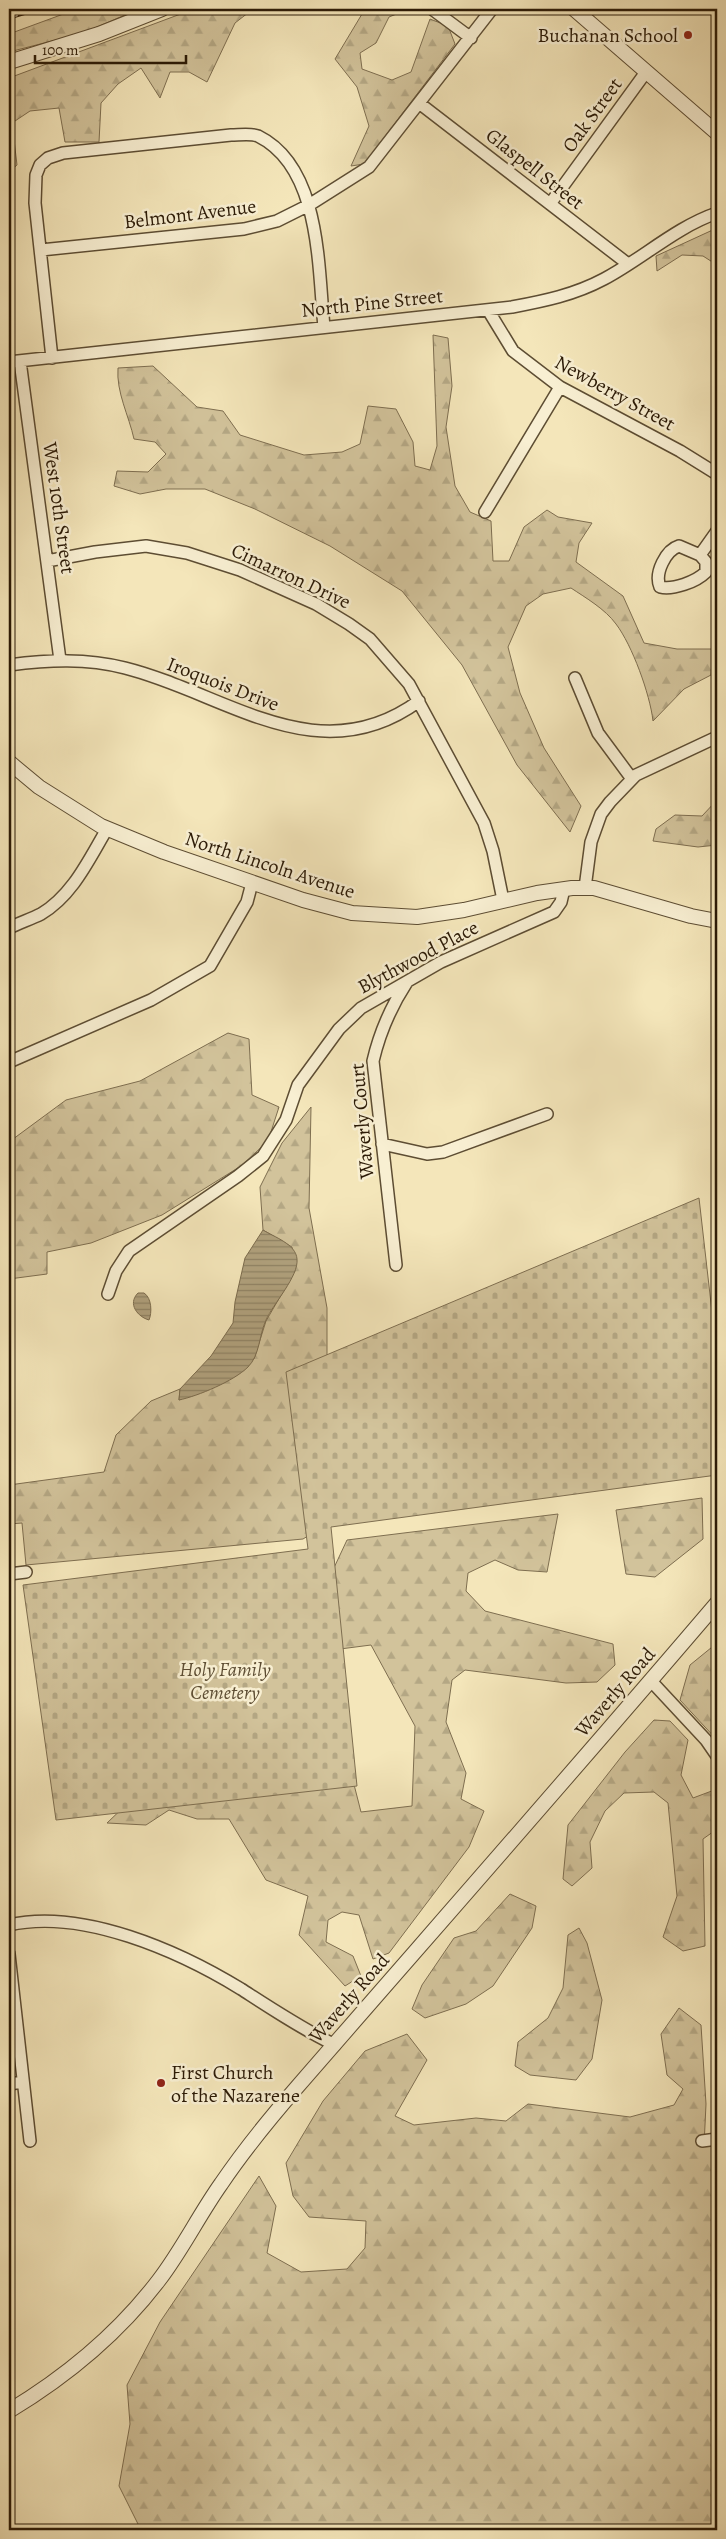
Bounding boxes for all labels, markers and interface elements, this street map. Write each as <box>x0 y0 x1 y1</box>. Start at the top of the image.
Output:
place label: Buchanan School <box>537 22 678 49</box>
marker: Buchanan School <box>682 29 694 41</box>
scale bar <box>35 32 186 64</box>
text: 100 m <box>42 40 79 60</box>
street label: Oak Street <box>556 72 628 158</box>
street label: Glaspell Street <box>480 122 590 216</box>
street label: Belmont Avenue <box>122 192 258 236</box>
street label: North Pine Street <box>300 282 445 324</box>
street label: Newberry Street <box>550 349 680 437</box>
street label: West 10th Street <box>36 439 82 576</box>
street label: Cimarron Drive <box>227 537 355 615</box>
street label: Iroquois Drive <box>163 650 283 718</box>
street label: North Lincoln Avenue <box>182 825 358 905</box>
street label: Blythwood Place <box>353 914 483 1000</box>
street label: Waverly Court <box>343 1062 381 1181</box>
street label: Waverly Road <box>568 1641 662 1743</box>
park label: Holy Family Cemetery <box>179 1656 271 1706</box>
street label: Waverly Road <box>302 1947 396 2049</box>
place label: First Church of the Nazarene <box>171 2059 300 2109</box>
marker: First Church of the Nazarene <box>155 2077 167 2089</box>

